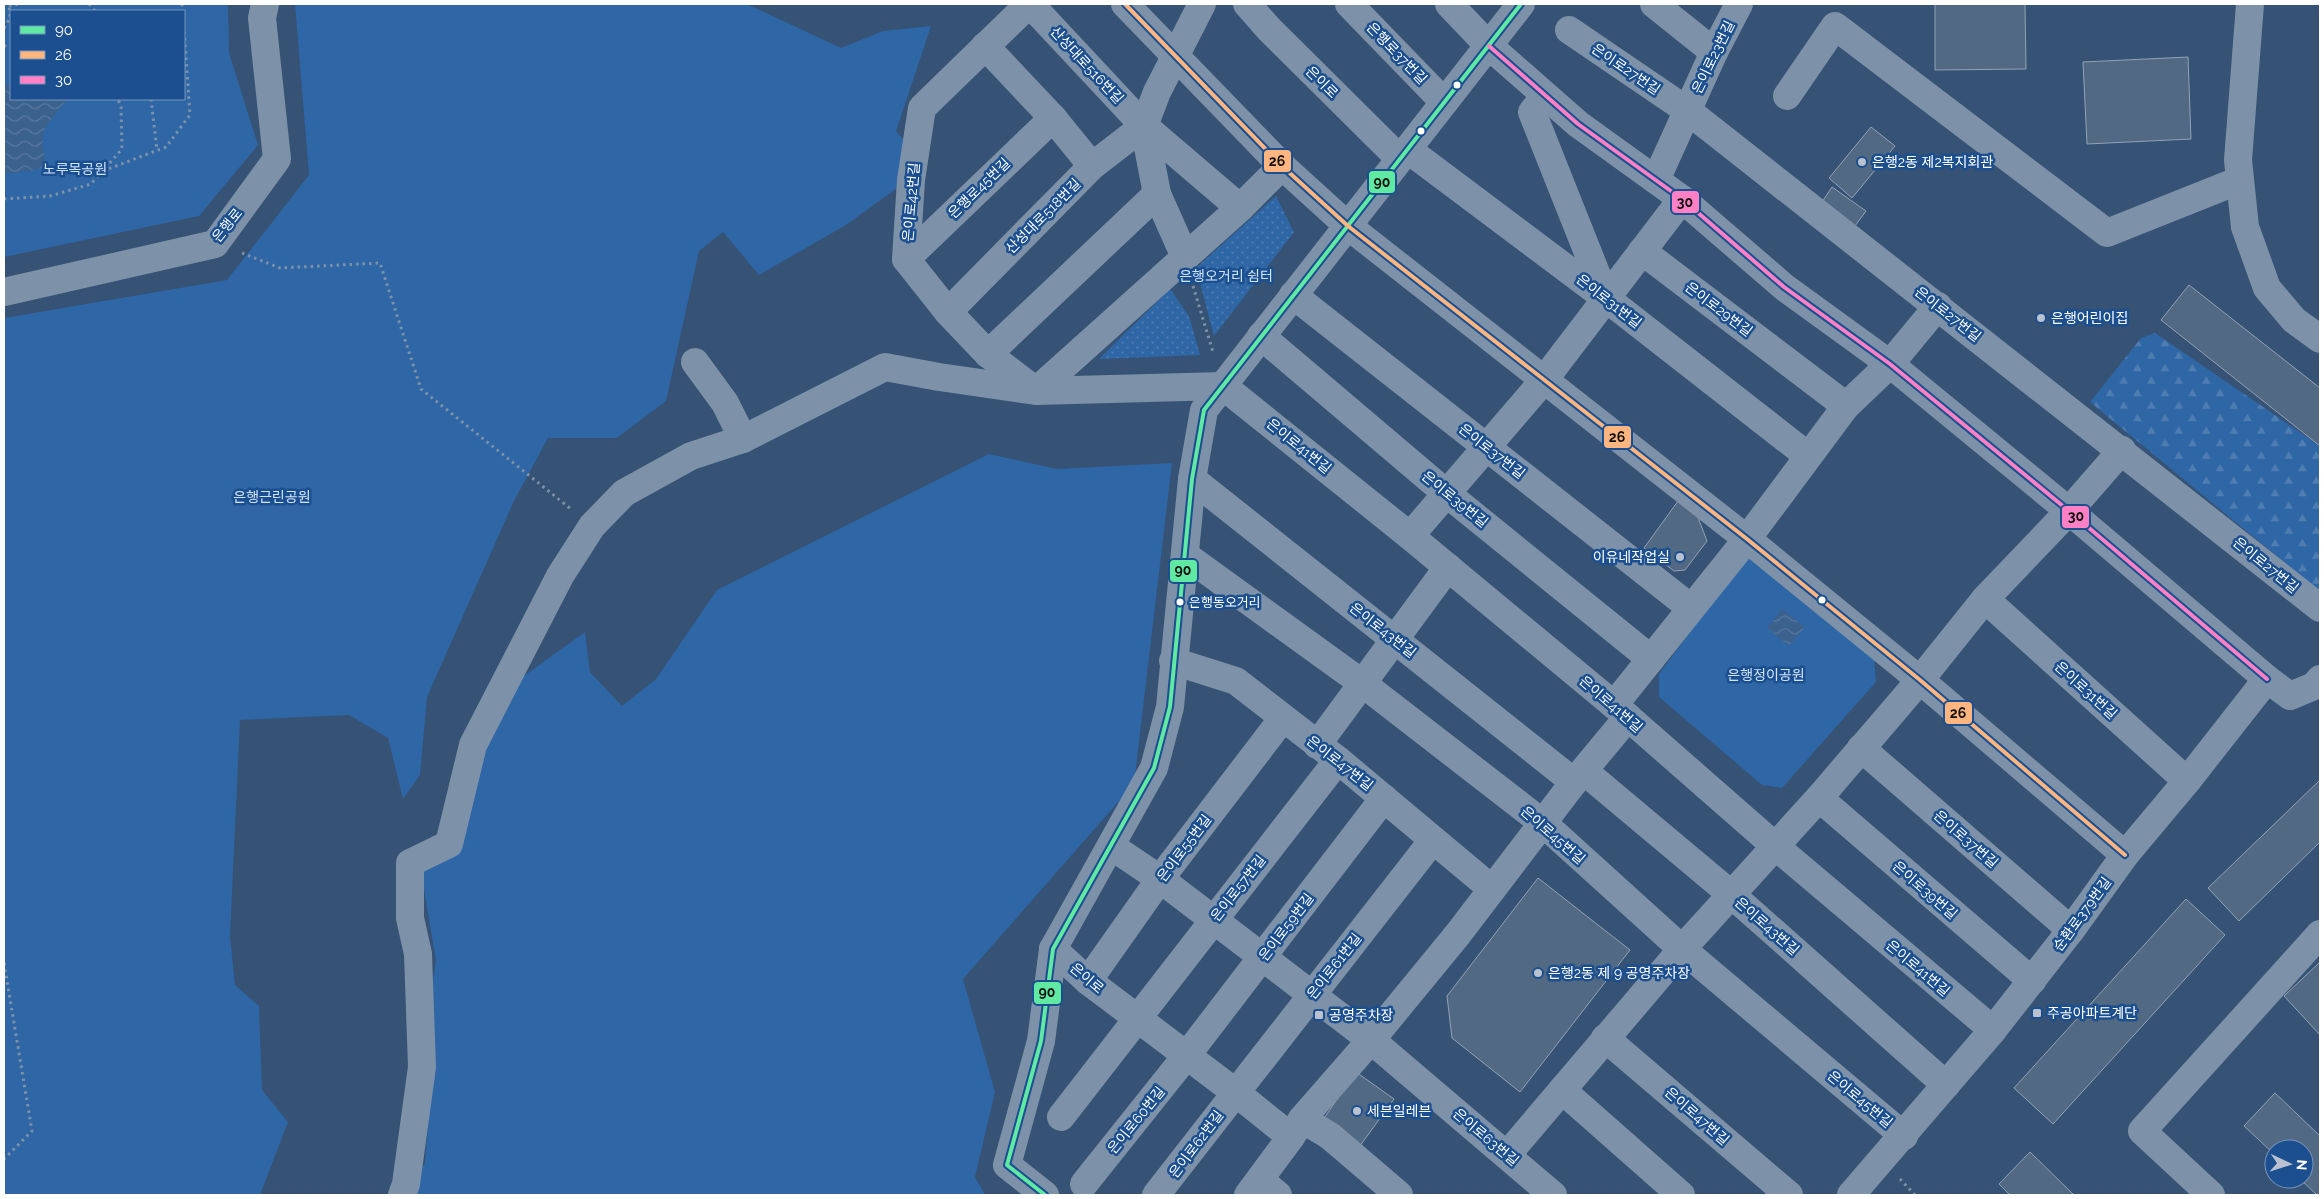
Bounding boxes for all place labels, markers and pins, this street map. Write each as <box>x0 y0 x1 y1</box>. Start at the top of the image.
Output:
unlabelled marker <box>1452 80 1462 90</box>
unlabelled marker <box>1416 126 1426 136</box>
place label: 은행2동 제2복지회관 <box>1872 154 1993 170</box>
marker: 은행2동 제2복지회관 <box>1856 156 1868 168</box>
place label: 은행어린이집 <box>2051 310 2128 326</box>
marker: 은행어린이집 <box>2035 312 2047 324</box>
place label: 이유네작업실 <box>1593 549 1670 565</box>
marker: 이유네작업실 <box>1674 551 1686 563</box>
place label: 은행동오거리 <box>1189 595 1261 610</box>
unlabelled marker <box>1817 595 1827 605</box>
marker: 은행동오거리 <box>1175 597 1185 607</box>
place label: 은행2동 제 9 공영주차장 <box>1548 965 1690 981</box>
marker: 은행2동 제 9 공영주차장 <box>1532 967 1544 979</box>
place label: 주공아파트계단 <box>2047 1005 2137 1021</box>
place label: 공영주차장 <box>1329 1007 1394 1023</box>
marker: 주공아파트계단 <box>2031 1007 2043 1019</box>
marker: 공영주차장 <box>1313 1009 1325 1021</box>
place label: 세븐일레븐 <box>1367 1103 1432 1119</box>
marker: 세븐일레븐 <box>1351 1105 1363 1117</box>

